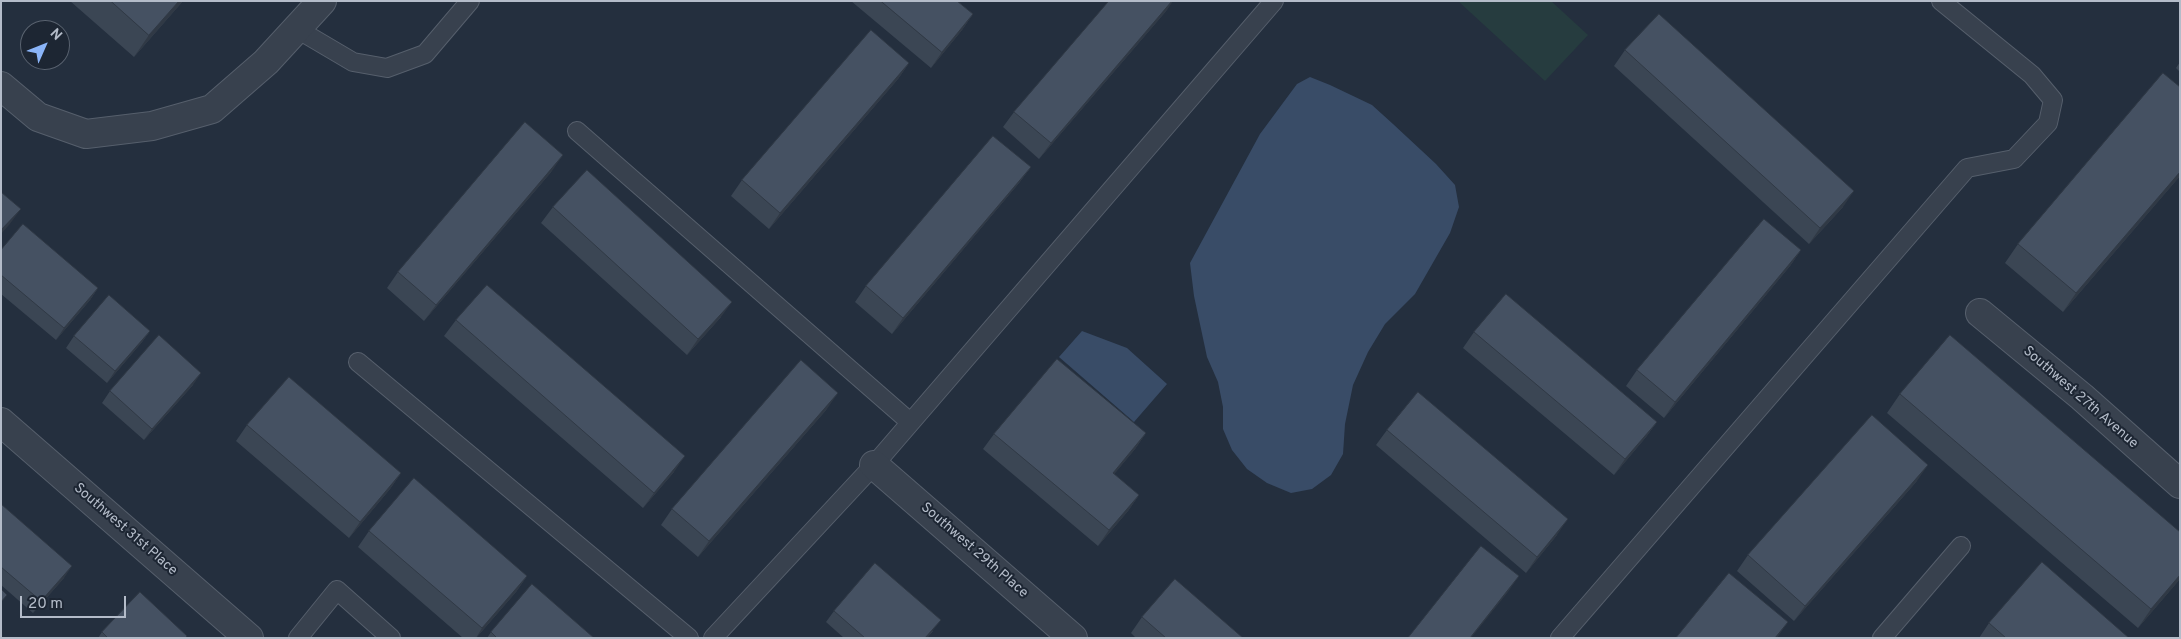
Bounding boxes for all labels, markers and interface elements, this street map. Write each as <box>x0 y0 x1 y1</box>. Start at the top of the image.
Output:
north arrow <box>20 20 70 70</box>
text: N <box>46 25 65 44</box>
street label: Southwest 27th Avenue <box>2019 343 2141 453</box>
street label: Southwest 31st Place <box>70 480 180 580</box>
street label: Southwest 29th Place <box>917 500 1031 602</box>
scale bar <box>22 586 129 618</box>
text: 20 m <box>28 595 63 614</box>

